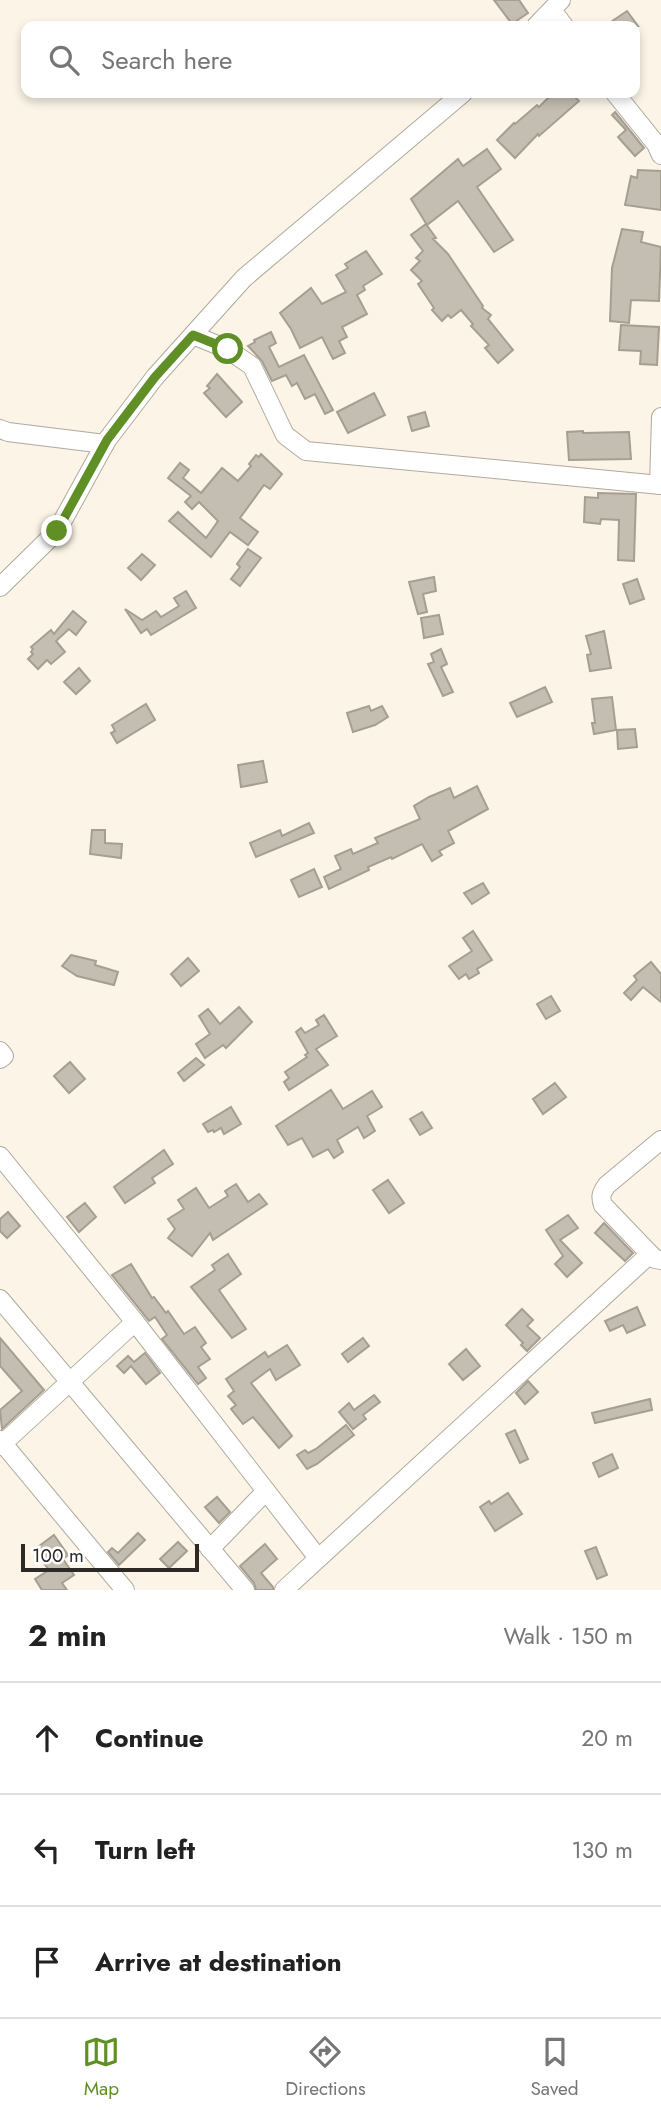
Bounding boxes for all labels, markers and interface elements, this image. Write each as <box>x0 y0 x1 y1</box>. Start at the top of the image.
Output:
search box <box>21 21 640 98</box>
icon: search <box>45 41 83 79</box>
text: Search here <box>101 41 233 79</box>
route start <box>212 333 243 364</box>
route end <box>41 515 72 546</box>
scale bar <box>21 1541 200 1573</box>
text: 100 m <box>32 1542 84 1569</box>
text: 2 min <box>28 1614 107 1657</box>
text: Walk · 150 m <box>503 1619 633 1653</box>
icon: ahead <box>28 1719 66 1757</box>
text: Continue <box>95 1719 204 1757</box>
text: 20 m <box>581 1721 633 1755</box>
icon: left <box>28 1831 66 1869</box>
text: Turn left <box>95 1831 195 1869</box>
text: 130 m <box>571 1833 633 1867</box>
icon: arrive <box>28 1943 66 1981</box>
text: Arrive at destination <box>95 1943 342 1981</box>
tab: Map <box>82 2033 120 2102</box>
tab: Directions <box>285 2033 366 2102</box>
tab: Saved <box>530 2033 579 2102</box>

